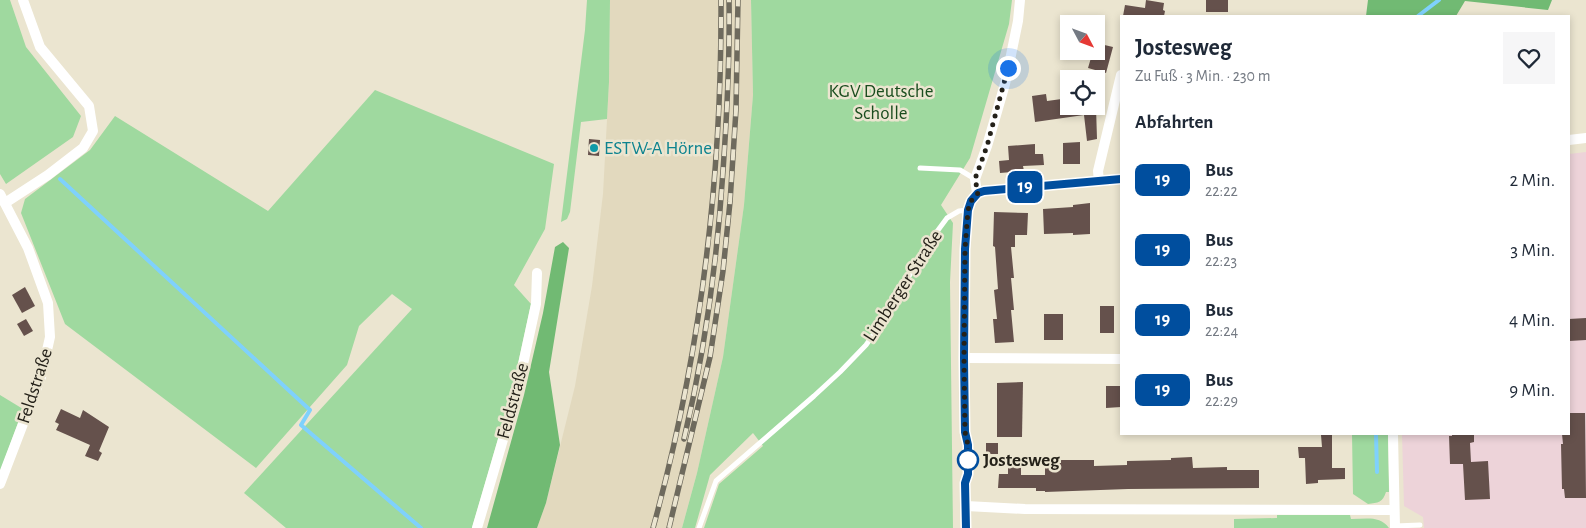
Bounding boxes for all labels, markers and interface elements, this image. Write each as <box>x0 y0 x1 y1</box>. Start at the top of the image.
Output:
north arrow <box>1060 15 1105 60</box>
map controls <box>1060 15 1105 115</box>
button: heart <box>1503 32 1555 84</box>
text: Jostesweg <box>1135 36 1232 60</box>
your location <box>996 56 1021 81</box>
text: Zu Fuß · 3 Min. · 230 m <box>1135 68 1271 84</box>
button: locate <box>1060 70 1105 115</box>
park label: KGV Deutsche Scholle <box>829 82 934 123</box>
text: Abfahrten <box>1135 113 1213 132</box>
place label: ESTW-A Hörne <box>604 139 712 158</box>
marker: ESTW-A Hörne <box>588 142 600 154</box>
text: Bus <box>1205 161 1233 180</box>
line badge: 19 <box>1002 171 1048 203</box>
text: 19 <box>1155 171 1170 189</box>
text: 2 Min. <box>1509 171 1555 190</box>
text: 19 <box>1017 178 1033 196</box>
text: 22:22 <box>1205 183 1238 199</box>
street label: Limberger Straße <box>860 227 946 345</box>
text: Bus <box>1205 231 1233 250</box>
text: 19 <box>1155 241 1170 259</box>
text: 3 Min. <box>1510 241 1555 260</box>
text: 22:23 <box>1205 253 1237 269</box>
text: Bus <box>1205 301 1233 320</box>
text: 19 <box>1155 311 1170 329</box>
text: 4 Min. <box>1509 311 1555 330</box>
text: 22:24 <box>1205 323 1238 339</box>
street label: Feldstraße <box>14 346 56 426</box>
street label: Feldstraße <box>494 361 532 441</box>
text: Bus <box>1205 371 1233 390</box>
text: 19 <box>1155 381 1170 399</box>
text: 9 Min. <box>1509 381 1555 400</box>
text: 22:29 <box>1205 393 1238 409</box>
marker: Jostesweg <box>957 449 979 471</box>
place label: Jostesweg <box>983 451 1060 470</box>

